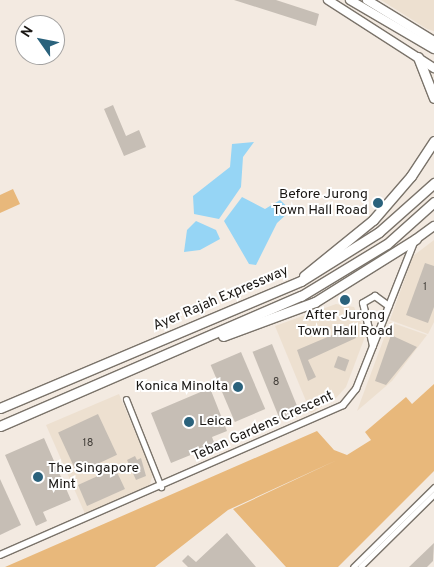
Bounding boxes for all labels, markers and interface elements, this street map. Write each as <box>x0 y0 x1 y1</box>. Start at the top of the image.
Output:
north arrow <box>15 15 65 65</box>
text: N <box>18 23 38 41</box>
place label: Before Jurong Town Hall Road <box>272 187 368 220</box>
marker: Before Jurong Town Hall Road <box>372 197 384 209</box>
street label: Ayer Rajah Expressway <box>151 263 291 335</box>
house number: 1 <box>423 280 427 294</box>
marker: After Jurong Town Hall Road <box>339 294 351 306</box>
place label: After Jurong Town Hall Road <box>297 308 393 341</box>
house number: 8 <box>273 375 279 389</box>
place label: Konica Minolta <box>136 379 228 395</box>
marker: Konica Minolta <box>232 381 244 393</box>
street label: Teban Gardens Crescent <box>190 388 336 466</box>
place label: Leica <box>199 414 232 430</box>
marker: Leica <box>183 416 195 428</box>
house number: 18 <box>83 436 93 450</box>
place label: The Singapore Mint <box>48 461 139 494</box>
marker: The Singapore Mint <box>32 471 44 483</box>

